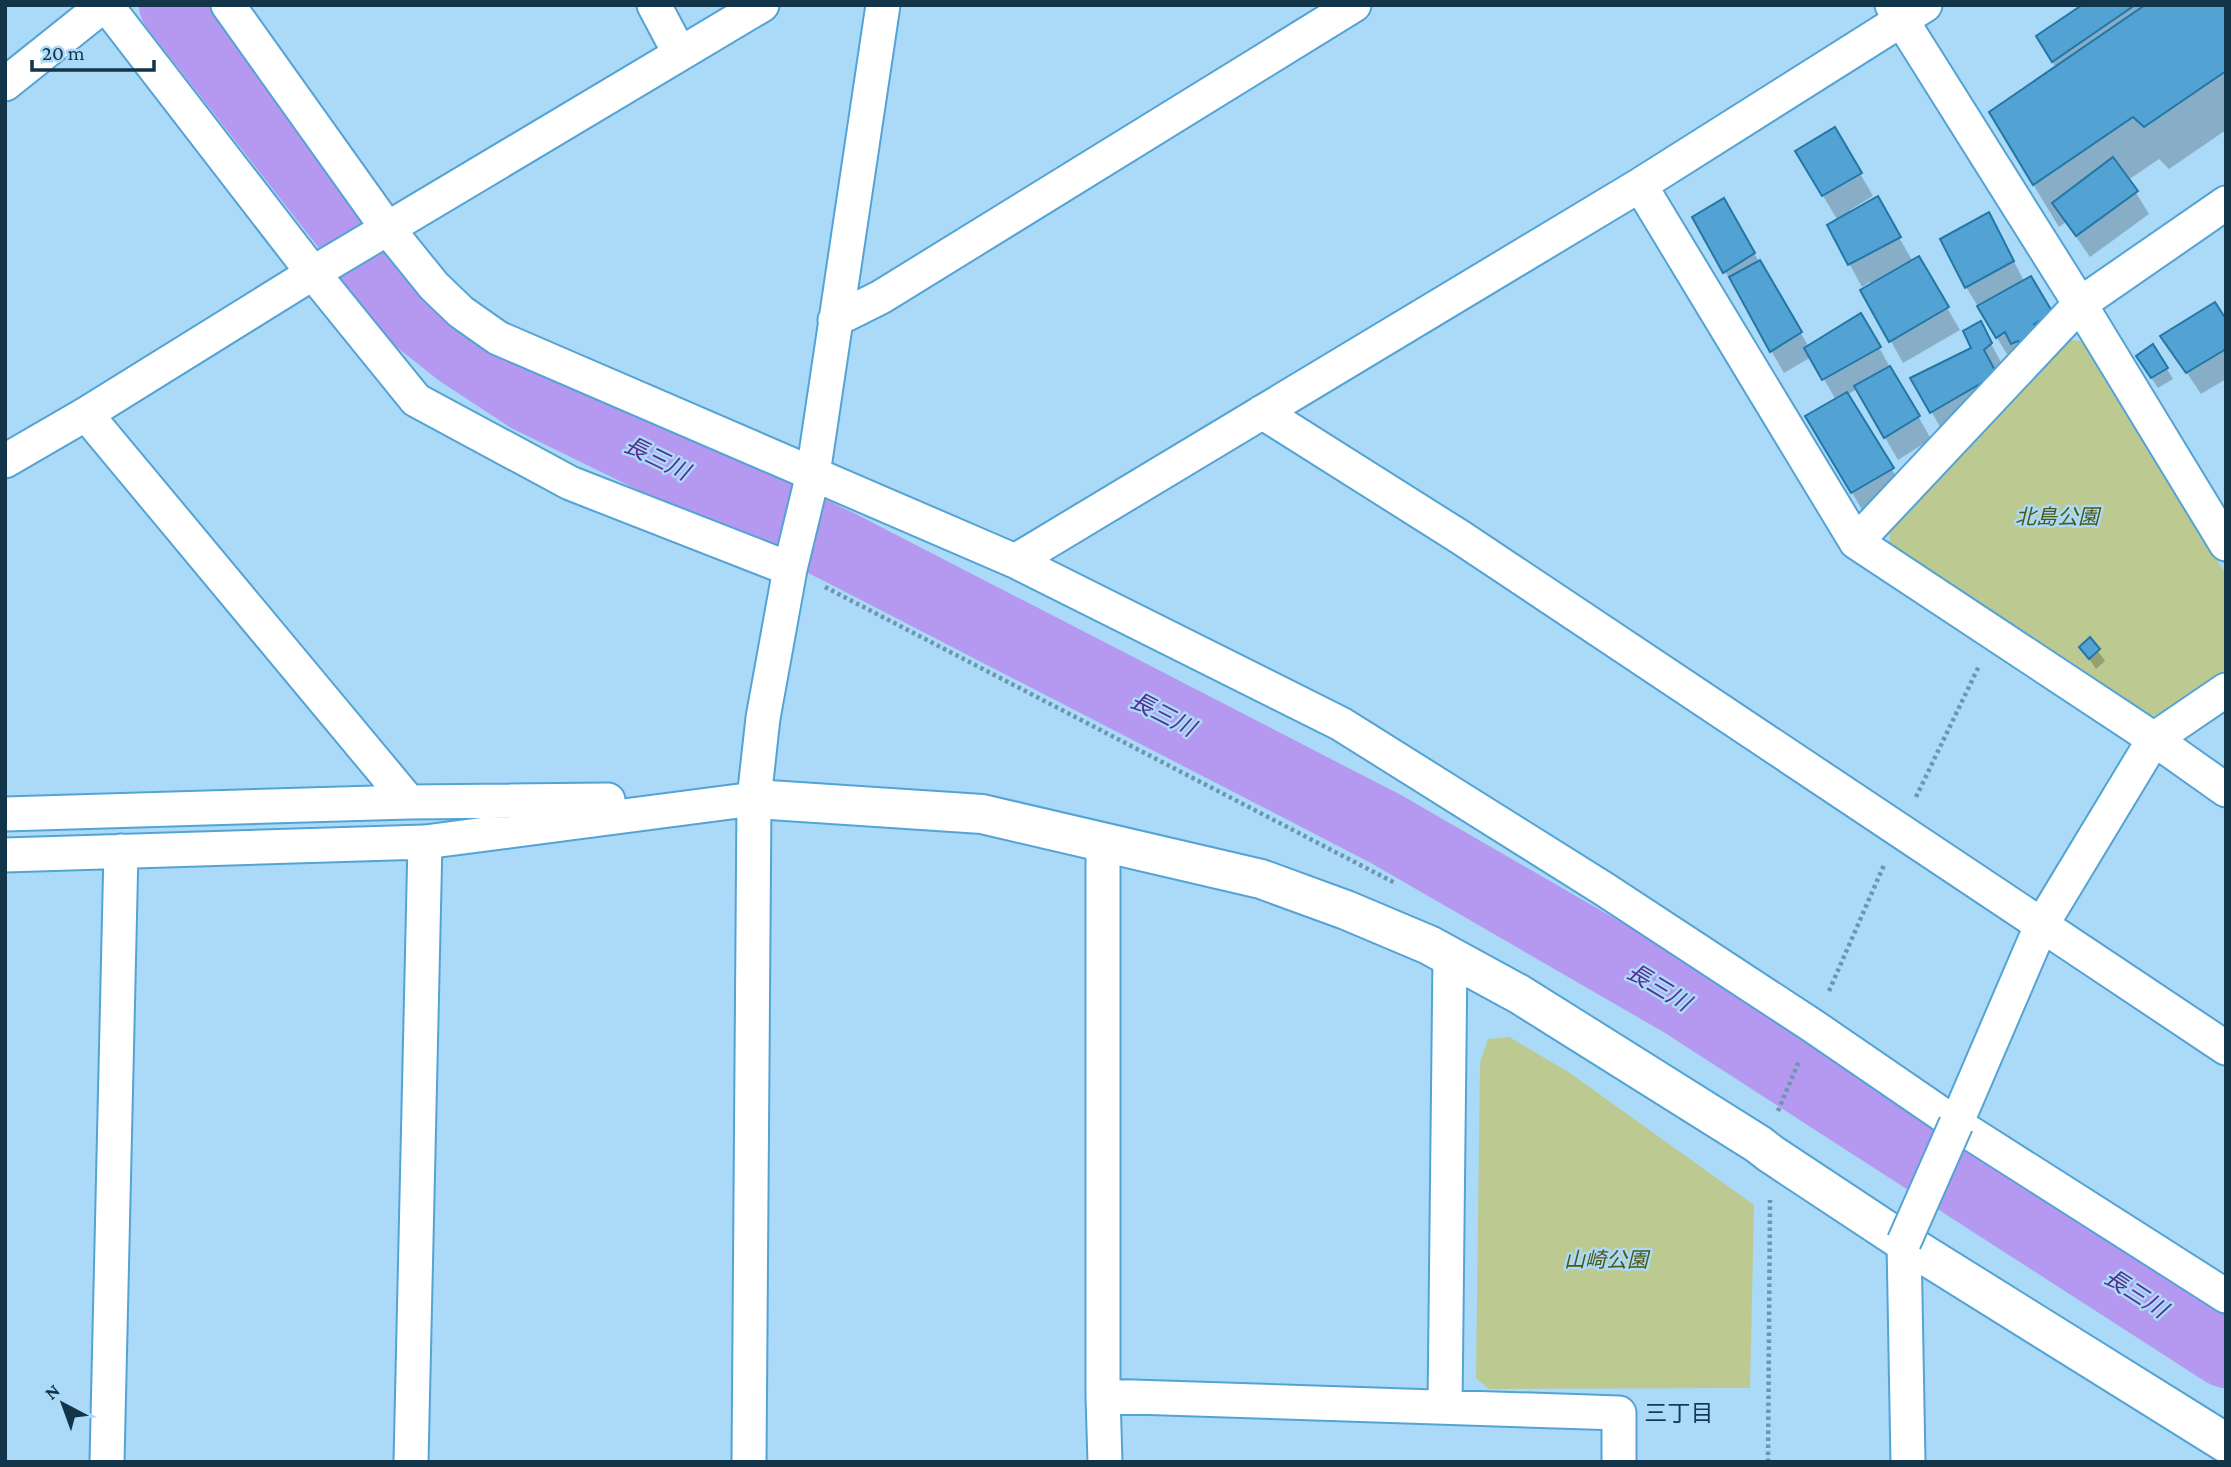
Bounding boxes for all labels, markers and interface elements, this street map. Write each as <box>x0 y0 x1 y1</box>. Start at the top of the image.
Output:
scale bar <box>32 28 154 72</box>
text: 20 m <box>42 41 85 65</box>
water label: 長三川 <box>620 431 696 486</box>
park label: 北島公園 <box>2015 505 2102 529</box>
water label: 長三川 <box>1126 687 1202 743</box>
water label: 長三川 <box>1623 958 1698 1017</box>
park label: 山崎公園 <box>1564 1248 1651 1272</box>
water label: 長三川 <box>2100 1263 2175 1324</box>
north arrow <box>28 1369 98 1439</box>
text: N <box>40 1379 64 1404</box>
district label: 三丁目 <box>1645 1400 1714 1426</box>

